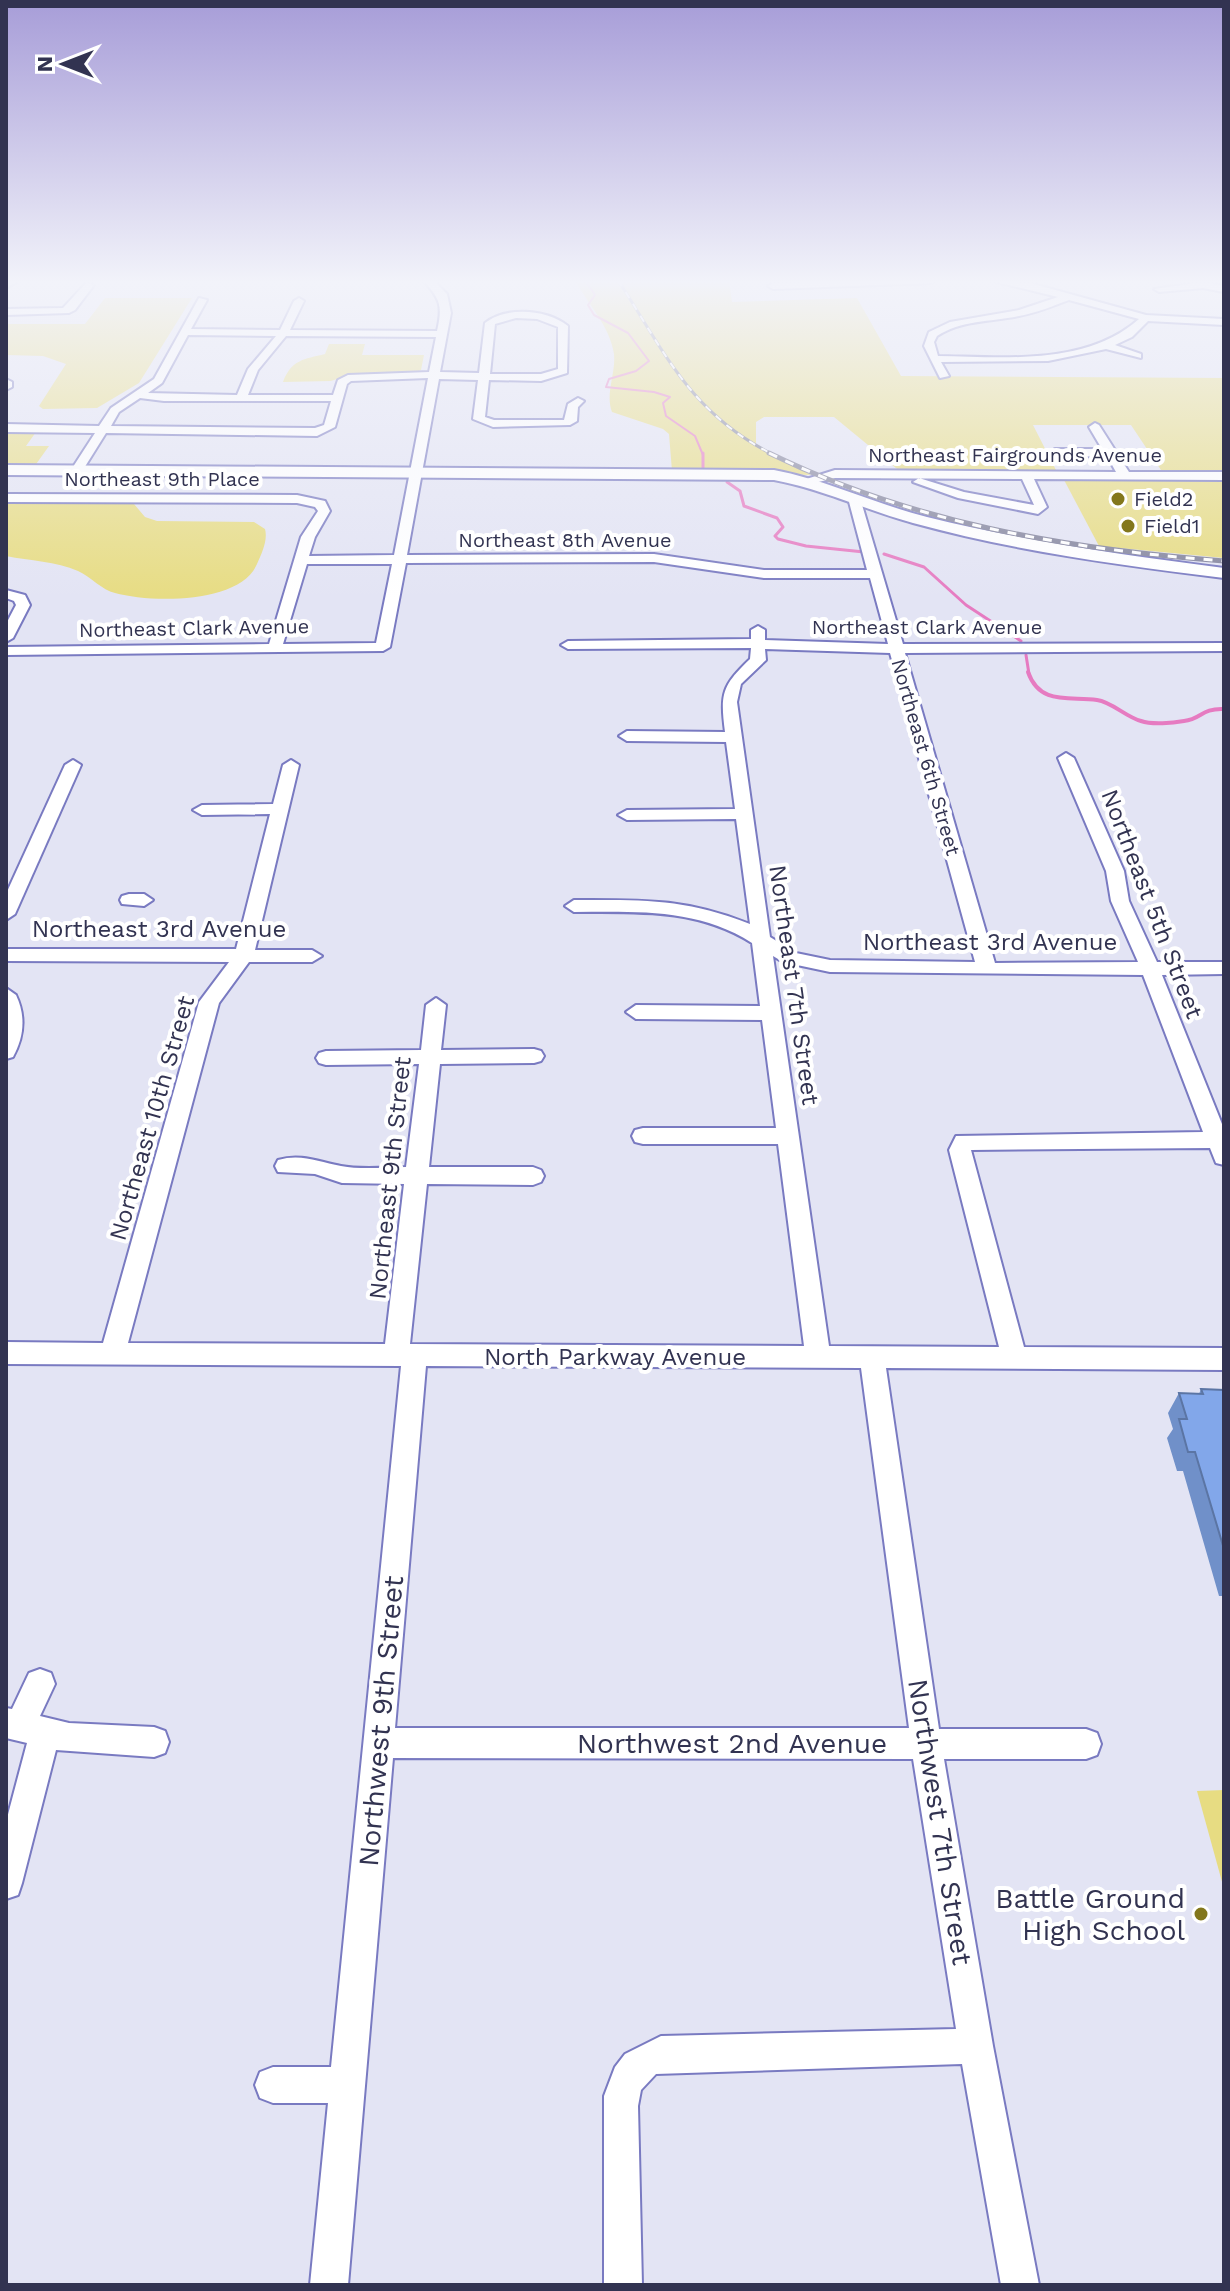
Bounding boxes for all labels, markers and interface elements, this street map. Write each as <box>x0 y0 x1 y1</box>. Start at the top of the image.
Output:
north arrow <box>24 24 104 104</box>
text: N <box>32 56 57 72</box>
street label: Northeast Fairgrounds Avenue <box>868 443 1162 467</box>
street label: Northeast 9th Place <box>64 467 260 491</box>
place label: Field2 <box>1134 487 1193 511</box>
marker: Field2 <box>1109 490 1127 508</box>
place label: Field1 <box>1144 514 1200 538</box>
marker: Field1 <box>1119 517 1137 535</box>
street label: Northeast 8th Avenue <box>458 528 672 552</box>
street label: Northeast Clark Avenue <box>79 614 309 642</box>
street label: Northeast Clark Avenue <box>812 615 1042 639</box>
street label: Northeast 6th Street <box>886 656 966 859</box>
street label: Northeast 5th Street <box>1095 785 1209 1023</box>
street label: Northeast 7th Street <box>763 863 825 1107</box>
street label: Northeast 3rd Avenue <box>32 915 286 943</box>
street label: Northeast 3rd Avenue <box>863 928 1117 956</box>
street label: Northeast 10th Street <box>104 992 200 1244</box>
street label: Northeast 9th Street <box>363 1055 417 1301</box>
street label: North Parkway Avenue <box>484 1343 746 1371</box>
street label: Northwest 9th Street <box>352 1574 410 1868</box>
street label: Northwest 7th Street <box>901 1677 979 1968</box>
street label: Northwest 2nd Avenue <box>577 1727 887 1760</box>
place label: Battle Ground High School <box>995 1882 1185 1947</box>
marker: Battle Ground High School <box>1192 1905 1210 1923</box>

